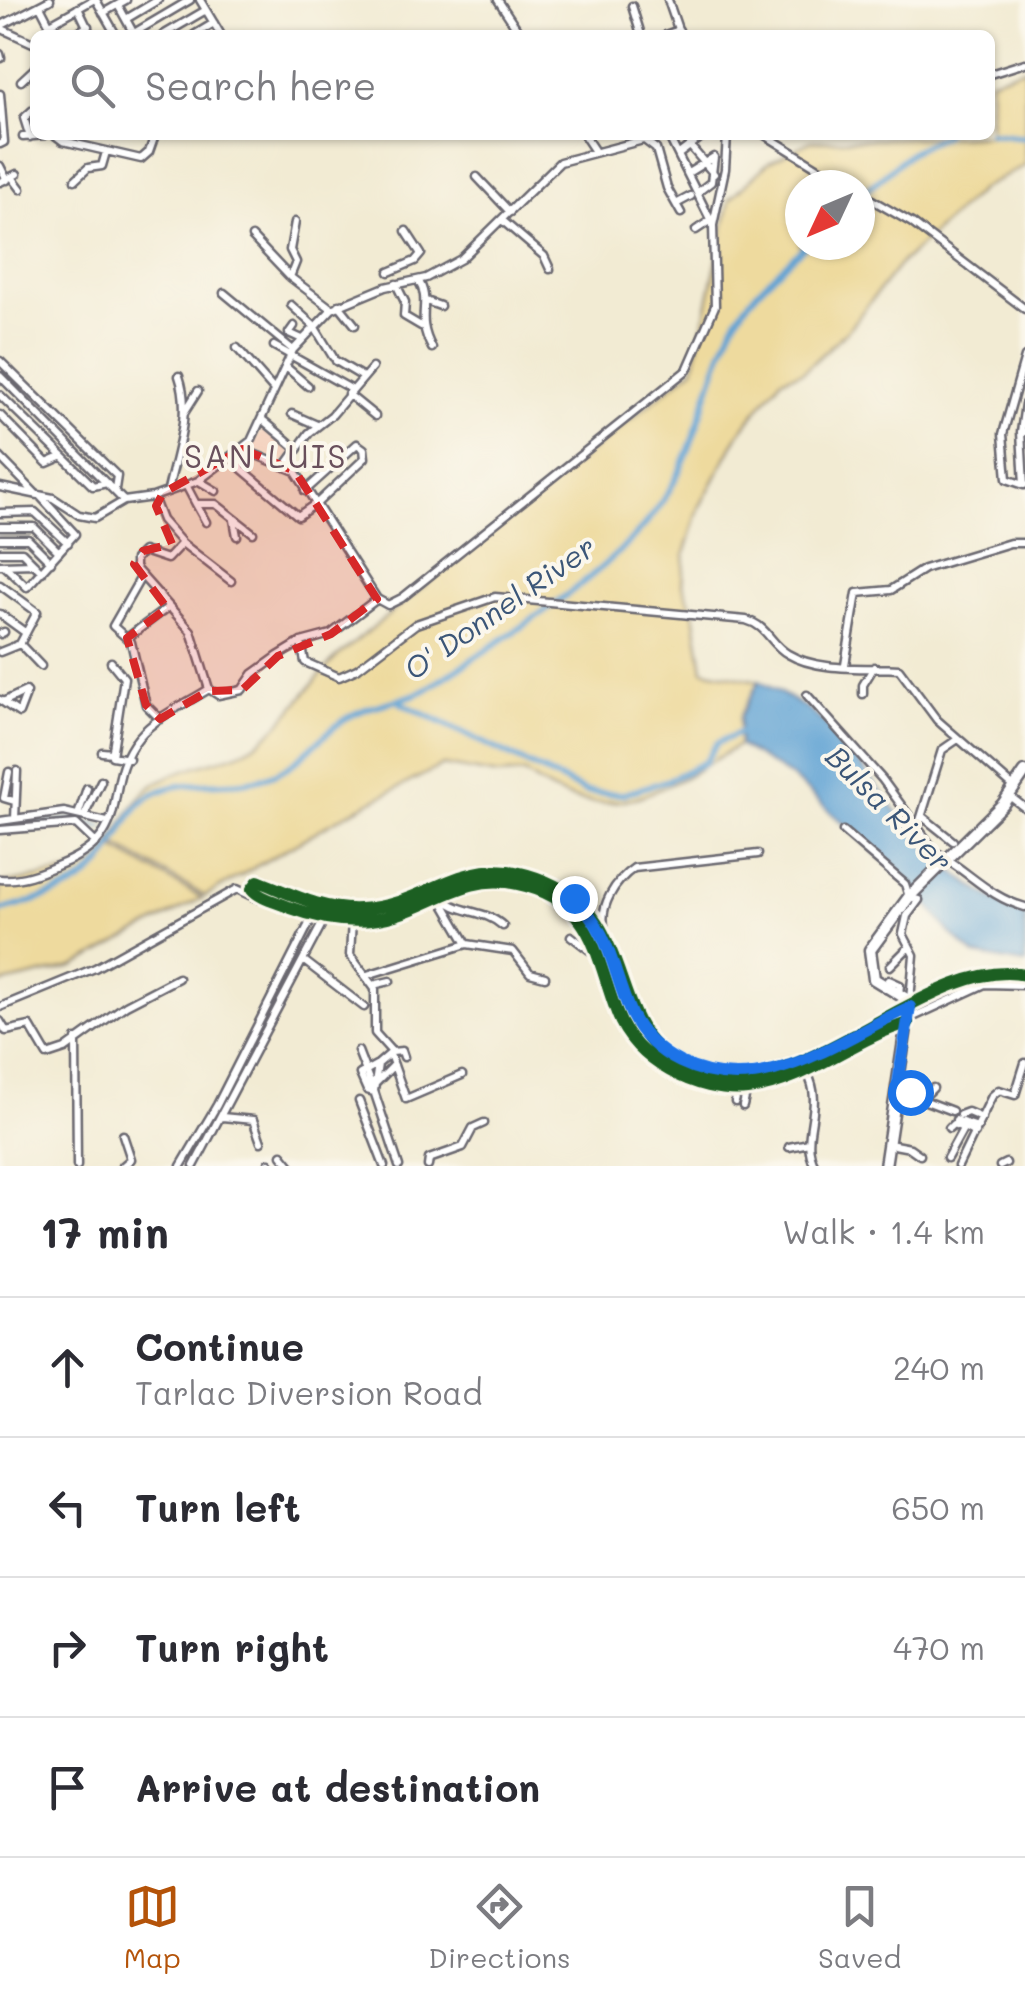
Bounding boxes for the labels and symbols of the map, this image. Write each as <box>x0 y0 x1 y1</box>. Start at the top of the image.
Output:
north arrow <box>785 170 875 260</box>
district label: SAN LUIS <box>184 434 348 476</box>
water label: O' Donnel River <box>395 526 603 688</box>
water label: Bulsa River <box>818 736 962 880</box>
route end <box>552 876 598 922</box>
route start <box>888 1070 934 1116</box>

